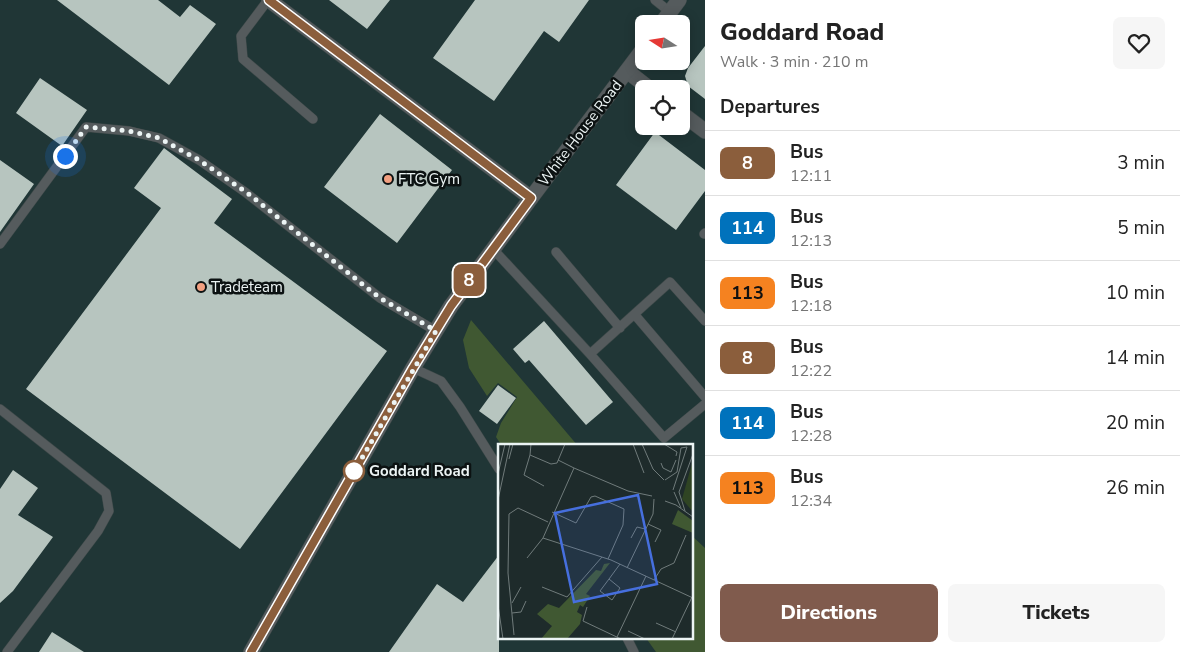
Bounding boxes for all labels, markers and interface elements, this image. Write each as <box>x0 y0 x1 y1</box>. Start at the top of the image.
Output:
north arrow <box>635 15 690 70</box>
map controls <box>635 15 690 135</box>
text: Goddard Road <box>720 16 884 48</box>
button: heart <box>1113 17 1165 69</box>
text: Walk · 3 min · 210 m <box>720 51 868 73</box>
street label: White House Road <box>534 76 626 190</box>
button: locate <box>635 80 690 135</box>
text: Departures <box>720 94 820 120</box>
text: Bus <box>790 139 823 165</box>
your location <box>53 144 78 169</box>
text: 3 min <box>1117 150 1165 176</box>
text: 8 <box>742 151 753 175</box>
text: 12:11 <box>790 165 832 187</box>
place label: FTC Gym <box>398 169 460 189</box>
marker: FTC Gym <box>382 173 394 185</box>
text: Bus <box>790 204 823 230</box>
text: 5 min <box>1117 215 1165 241</box>
text: 114 <box>731 216 764 240</box>
text: 12:13 <box>790 230 832 252</box>
line badge: 8 <box>453 264 485 296</box>
text: 8 <box>464 268 474 292</box>
text: Bus <box>790 269 823 295</box>
place label: Tradeteam <box>211 277 283 297</box>
text: 10 min <box>1106 280 1165 306</box>
marker: Tradeteam <box>195 281 207 293</box>
text: 113 <box>731 281 764 305</box>
text: 12:18 <box>790 295 832 317</box>
text: Bus <box>790 334 823 360</box>
text: 14 min <box>1106 345 1165 371</box>
text: 8 <box>742 346 753 370</box>
text: 12:22 <box>790 360 832 382</box>
text: Bus <box>790 399 823 425</box>
text: 20 min <box>1106 410 1165 436</box>
text: 114 <box>731 411 764 435</box>
text: 12:28 <box>790 425 832 447</box>
inset map <box>498 444 692 640</box>
marker: Goddard Road <box>343 460 365 482</box>
place label: Goddard Road <box>369 461 470 481</box>
text: Bus <box>790 464 823 490</box>
text: 26 min <box>1106 475 1165 501</box>
text: 113 <box>731 476 764 500</box>
text: 12:34 <box>790 490 832 512</box>
button: Directions <box>720 584 938 642</box>
button: Tickets <box>948 584 1165 642</box>

